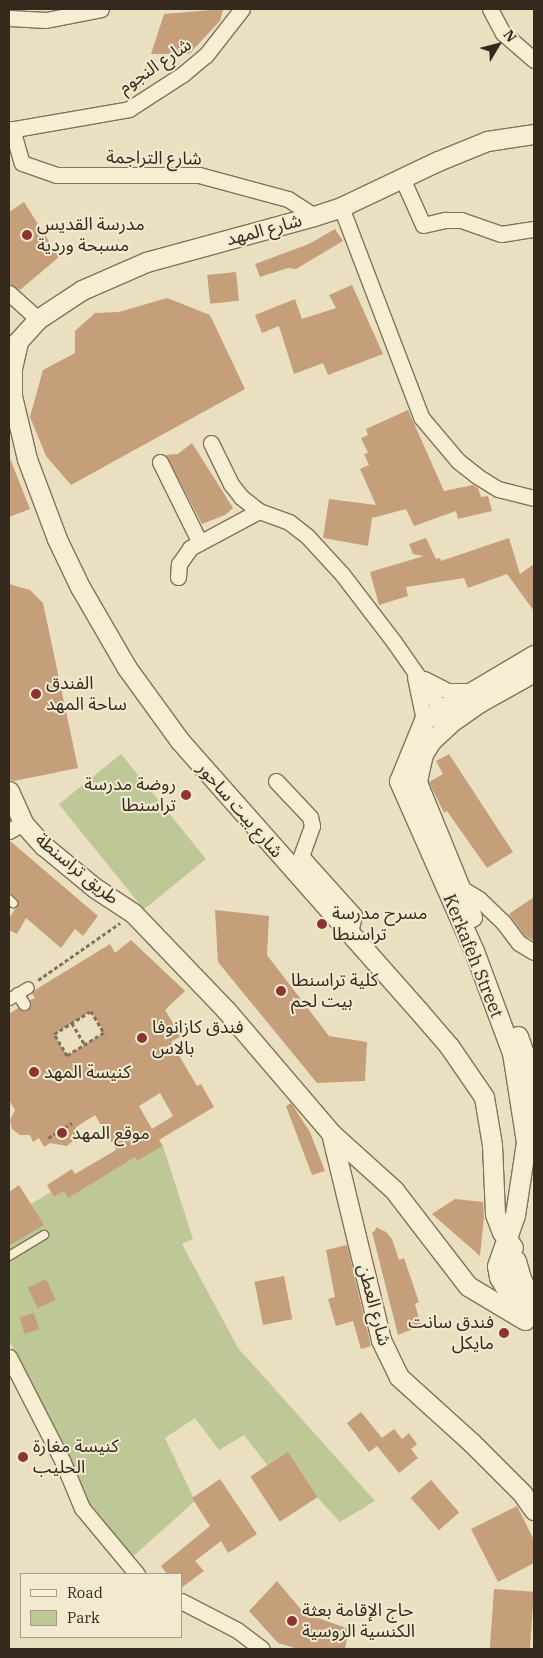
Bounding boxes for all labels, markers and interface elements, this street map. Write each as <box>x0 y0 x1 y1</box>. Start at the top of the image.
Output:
north arrow <box>473 20 523 70</box>
text: N <box>499 26 520 46</box>
street label: شارع النجوم <box>115 34 195 98</box>
street label: شارع التراجمة <box>106 146 202 170</box>
street label: شارع المهد <box>224 210 304 250</box>
place label: مدرسة القديس مسبحة وردية <box>37 214 145 256</box>
marker: مدرسة القديس مسبحة وردية <box>21 229 33 241</box>
place label: الفندق ساحة المهد <box>46 673 127 716</box>
marker: الفندق ساحة المهد <box>30 688 42 700</box>
street label: شارع بيت ساحور <box>193 758 287 862</box>
place label: روضة مدرسة تراسنطا <box>84 774 176 816</box>
marker: روضة مدرسة تراسنطا <box>180 789 192 801</box>
street label: طريق تراسنطة <box>31 829 123 909</box>
street label: Kerkafeh Street <box>438 891 508 1021</box>
place label: مسرح مدرسة تراسنطا <box>332 903 428 946</box>
marker: مسرح مدرسة تراسنطا <box>316 918 328 930</box>
place label: كلية تراسنطا بيت لحم <box>291 970 378 1012</box>
marker: كلية تراسنطا بيت لحم <box>275 985 287 997</box>
place label: فندق كازانوفا بالاس <box>152 1017 244 1060</box>
marker: فندق كازانوفا بالاس <box>136 1032 148 1044</box>
place label: كنيسة المهد <box>44 1061 131 1083</box>
marker: كنيسة المهد <box>28 1066 40 1078</box>
place label: موقع المهد <box>72 1122 150 1144</box>
marker: موقع المهد <box>56 1127 68 1139</box>
street label: شارع العطن <box>353 1262 395 1348</box>
place label: فندق سانت مايكل <box>408 1312 494 1355</box>
marker: فندق سانت مايكل <box>498 1327 510 1339</box>
place label: كنيسة مغارة الحليب <box>33 1436 119 1478</box>
marker: كنيسة مغارة الحليب <box>17 1451 29 1463</box>
legend <box>20 1573 182 1638</box>
text: Road <box>67 1583 103 1602</box>
place label: حاج الإقامة بعثة الكنسية الروسية <box>302 1600 415 1642</box>
text: Park <box>67 1608 100 1627</box>
marker: حاج الإقامة بعثة الكنسية الروسية <box>286 1615 298 1627</box>

